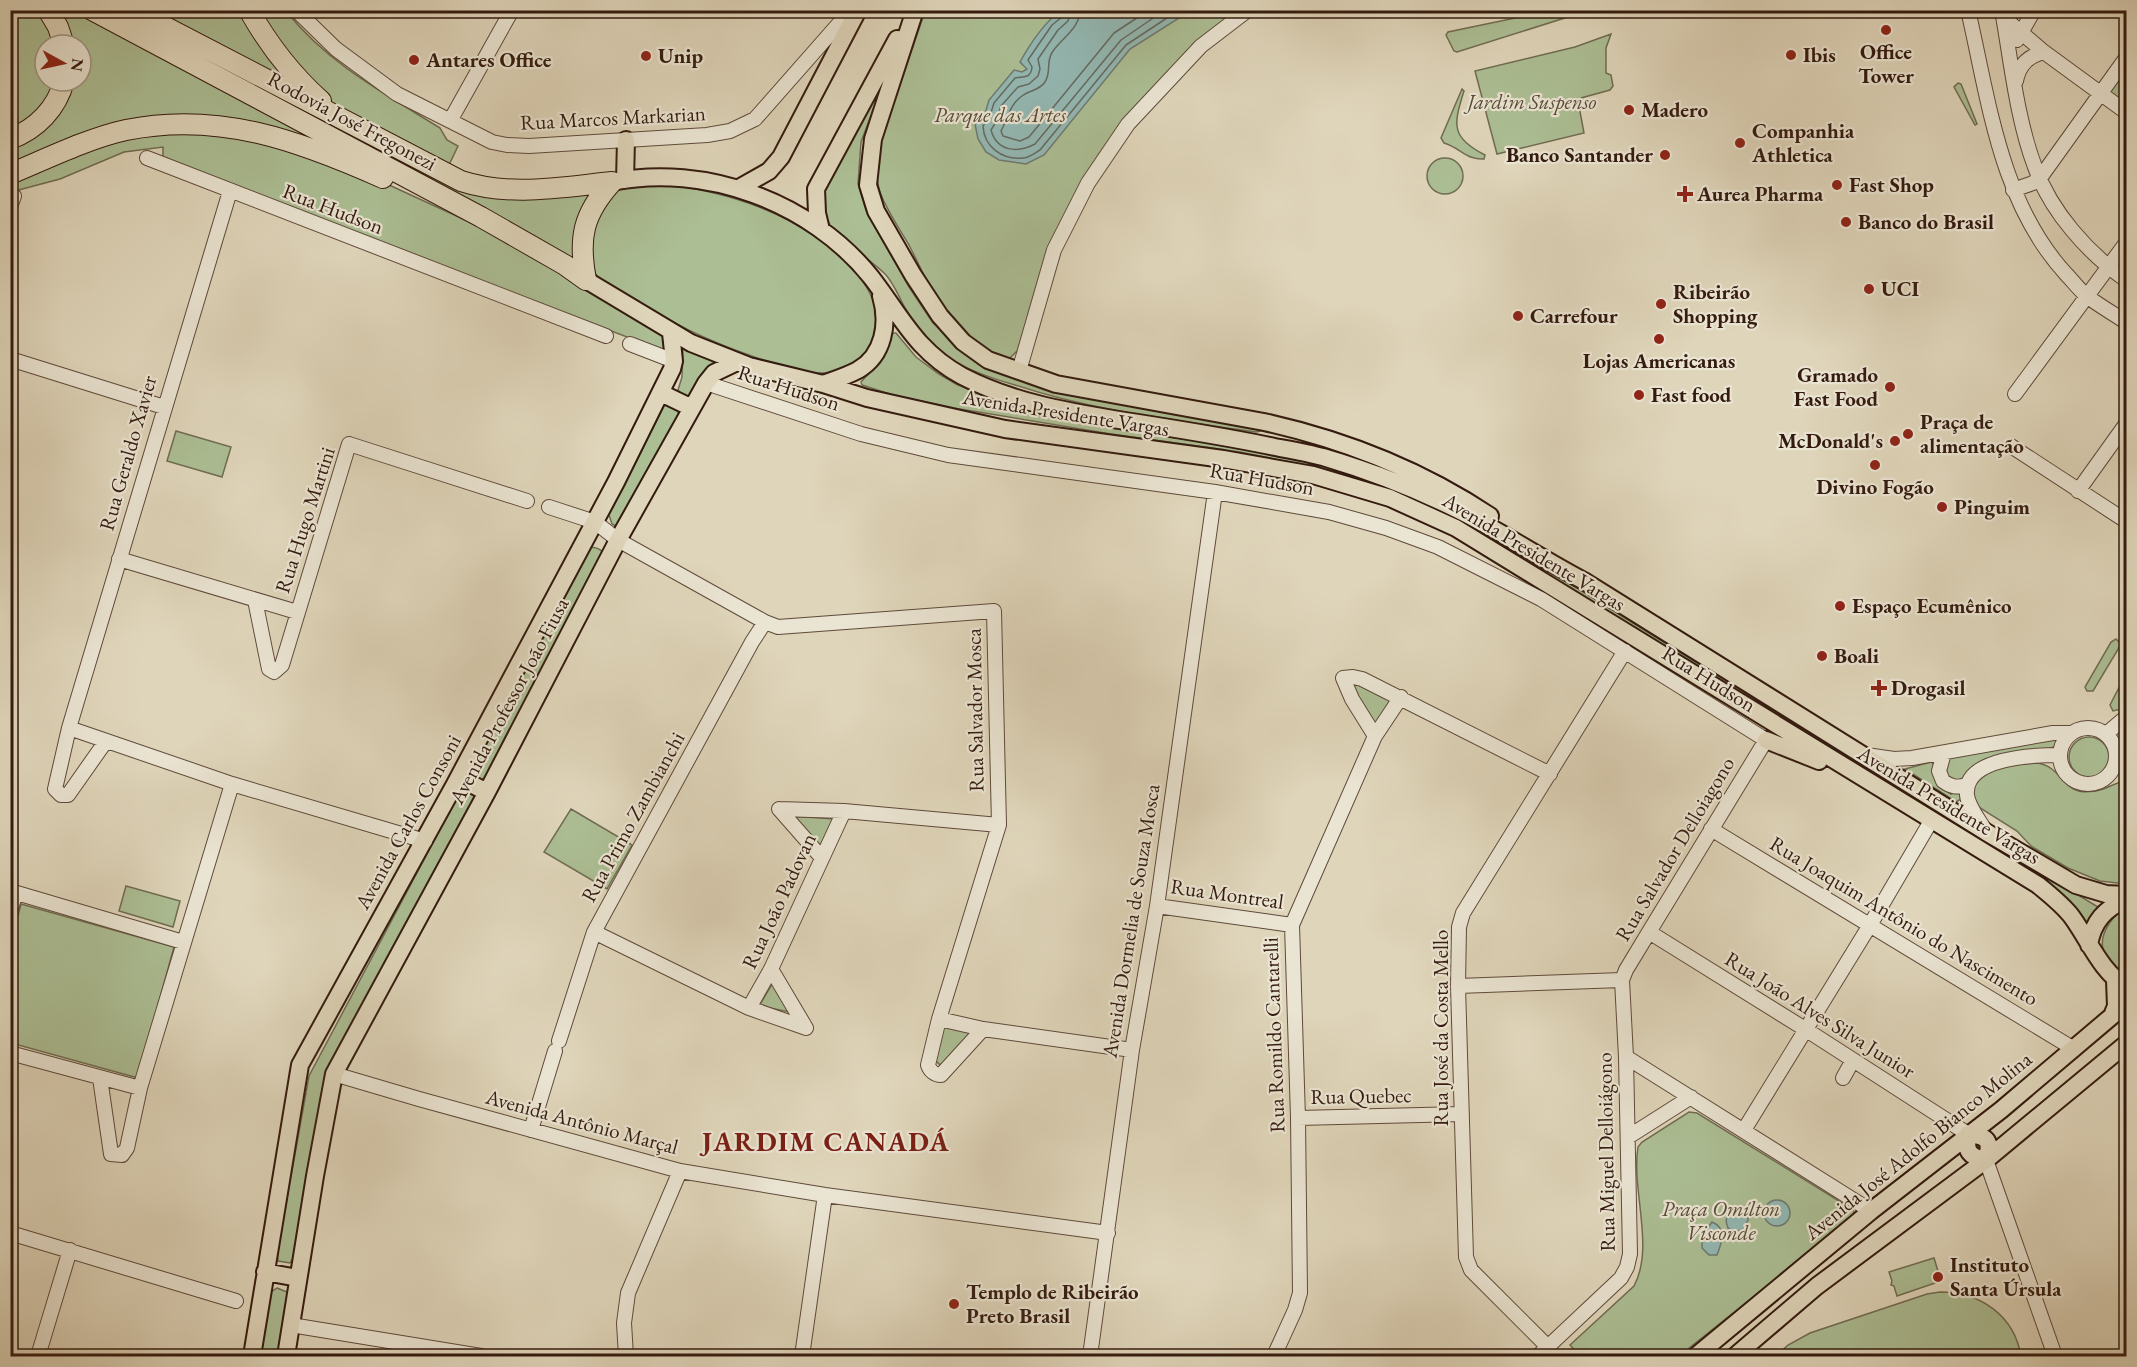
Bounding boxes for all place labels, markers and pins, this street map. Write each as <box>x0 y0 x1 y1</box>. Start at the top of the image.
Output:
marker: Office Tower <box>1879 23 1893 37</box>
place label: Office Tower <box>1858 38 1914 89</box>
place label: Ibis <box>1803 41 1836 68</box>
place label: Unip <box>658 42 703 69</box>
place label: Antares Office <box>425 46 552 73</box>
marker: Ibis <box>1784 48 1798 62</box>
marker: Unip <box>639 49 653 63</box>
marker: Antares Office <box>407 53 421 67</box>
place label: Madero <box>1641 96 1708 123</box>
marker: Madero <box>1622 103 1636 117</box>
place label: Companhia Athletica <box>1751 117 1855 168</box>
marker: Companhia Athletica <box>1733 136 1747 150</box>
place label: Banco Santander <box>1506 141 1653 168</box>
marker: Banco Santander <box>1658 148 1672 162</box>
place label: Fast Shop <box>1849 171 1934 198</box>
marker: Fast Shop <box>1830 178 1844 192</box>
place label: Aurea Pharma <box>1696 180 1824 207</box>
marker: Aurea Pharma <box>1678 187 1692 201</box>
place label: Banco do Brasil <box>1858 208 1994 235</box>
marker: Banco do Brasil <box>1839 215 1853 229</box>
place label: UCI <box>1881 275 1920 302</box>
place label: Ribeirão Shopping <box>1673 278 1758 329</box>
marker: UCI <box>1862 282 1876 296</box>
marker: Ribeirão Shopping <box>1654 297 1668 311</box>
place label: Carrefour <box>1530 302 1618 329</box>
marker: Carrefour <box>1511 309 1525 323</box>
marker: Lojas Americanas <box>1652 332 1666 346</box>
place label: Lojas Americanas <box>1583 347 1735 374</box>
place label: Gramado Fast Food <box>1794 361 1878 412</box>
marker: Gramado Fast Food <box>1883 380 1897 394</box>
place label: Fast food <box>1651 381 1732 408</box>
marker: Fast food <box>1632 388 1646 402</box>
place label: Praça de alimentação <box>1920 408 2024 459</box>
place label: McDonald's <box>1778 427 1883 454</box>
marker: Praça de alimentação <box>1901 427 1915 441</box>
marker: McDonald's <box>1888 434 1902 448</box>
marker: Divino Fogão <box>1868 458 1882 472</box>
place label: Divino Fogão <box>1816 473 1934 500</box>
place label: Pinguim <box>1954 493 2030 520</box>
marker: Pinguim <box>1935 500 1949 514</box>
place label: Espaço Ecumênico <box>1852 592 2012 619</box>
marker: Espaço Ecumênico <box>1833 599 1847 613</box>
place label: Boali <box>1834 642 1879 669</box>
marker: Boali <box>1815 649 1829 663</box>
place label: Drogasil <box>1891 674 1966 701</box>
marker: Drogasil <box>1872 681 1886 695</box>
place label: Instituto Santa Úrsula <box>1950 1251 2062 1302</box>
marker: Instituto Santa Úrsula <box>1931 1270 1945 1284</box>
place label: Templo de Ribeirão Preto Brasil <box>966 1278 1139 1329</box>
marker: Templo de Ribeirão Preto Brasil <box>947 1297 961 1311</box>

